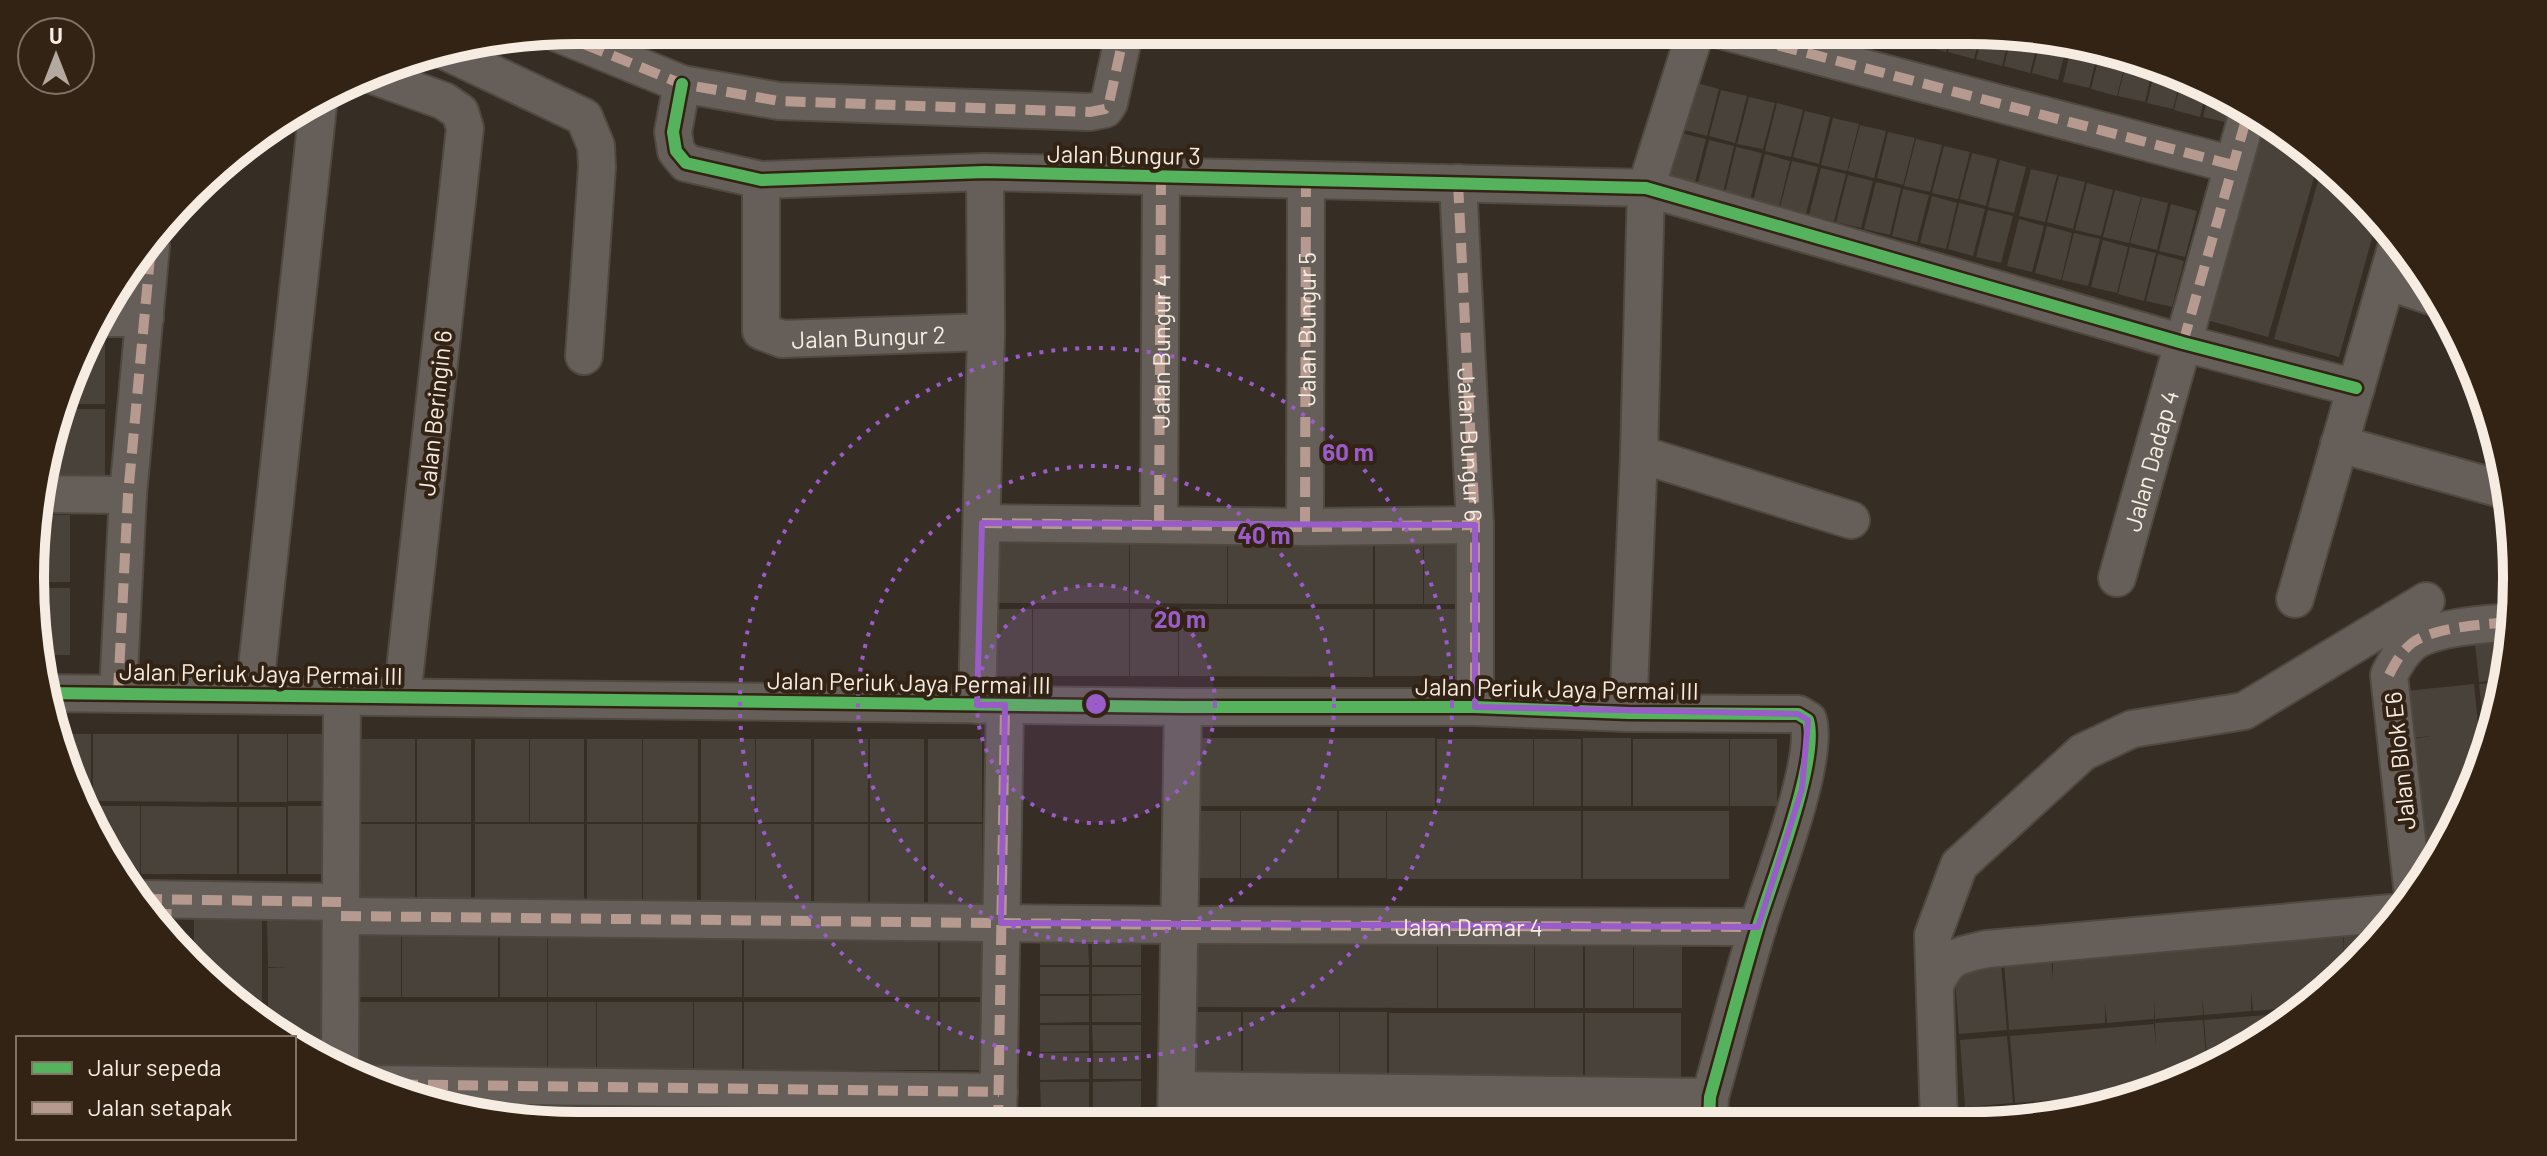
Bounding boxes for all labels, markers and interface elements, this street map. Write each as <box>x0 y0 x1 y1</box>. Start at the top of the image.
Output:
north arrow <box>16 16 96 96</box>
text: U <box>49 22 63 48</box>
street label: Jalan Bungur 3 <box>1047 138 1201 170</box>
street label: Jalan Bungur 5 <box>1291 252 1320 406</box>
street label: Jalan Bungur 4 <box>1145 274 1175 428</box>
street label: Jalan Bungur 2 <box>791 319 946 353</box>
street label: Jalan Beringin 6 <box>411 329 457 497</box>
street label: Jalan Bungur 6 <box>1453 367 1489 522</box>
street label: Jalan Dadap 4 <box>2116 387 2184 534</box>
text: 60 m <box>1322 437 1374 466</box>
text: 40 m <box>1237 520 1291 549</box>
text: 20 m <box>1154 604 1206 633</box>
street label: Jalan Periuk Jaya Permai III <box>119 656 403 690</box>
street label: Jalan Periuk Jaya Permai III <box>767 665 1051 699</box>
street label: Jalan Periuk Jaya Permai III <box>1415 671 1699 705</box>
centre of rings <box>1082 690 1110 718</box>
street label: Jalan Blok E6 <box>2377 690 2421 832</box>
street label: Jalan Damar 4 <box>1395 911 1543 941</box>
legend <box>16 1036 296 1140</box>
text: Jalur sepeda <box>88 1052 222 1081</box>
text: Jalan setapak <box>88 1092 232 1121</box>

